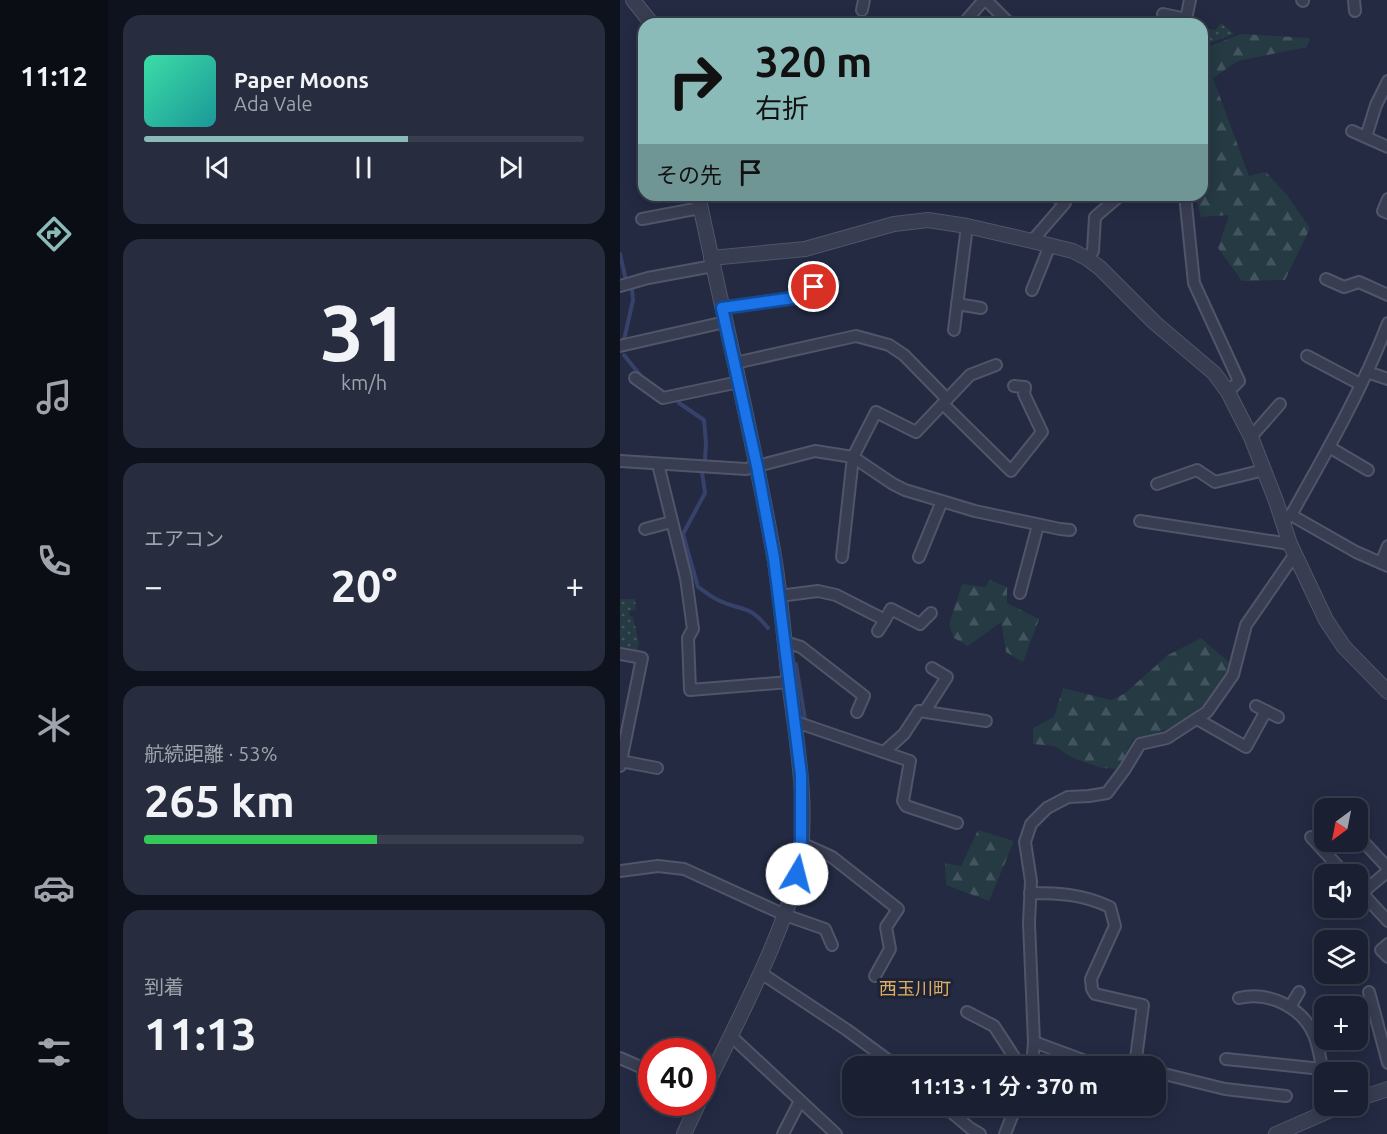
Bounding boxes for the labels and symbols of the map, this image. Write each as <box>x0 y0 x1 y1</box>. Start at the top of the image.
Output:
pin <box>788 261 839 312</box>
north arrow <box>1314 798 1368 852</box>
position arrow <box>765 842 829 906</box>
district label: 西玉川町 <box>879 978 951 998</box>
speed limit sign: 40 <box>638 1038 716 1116</box>

